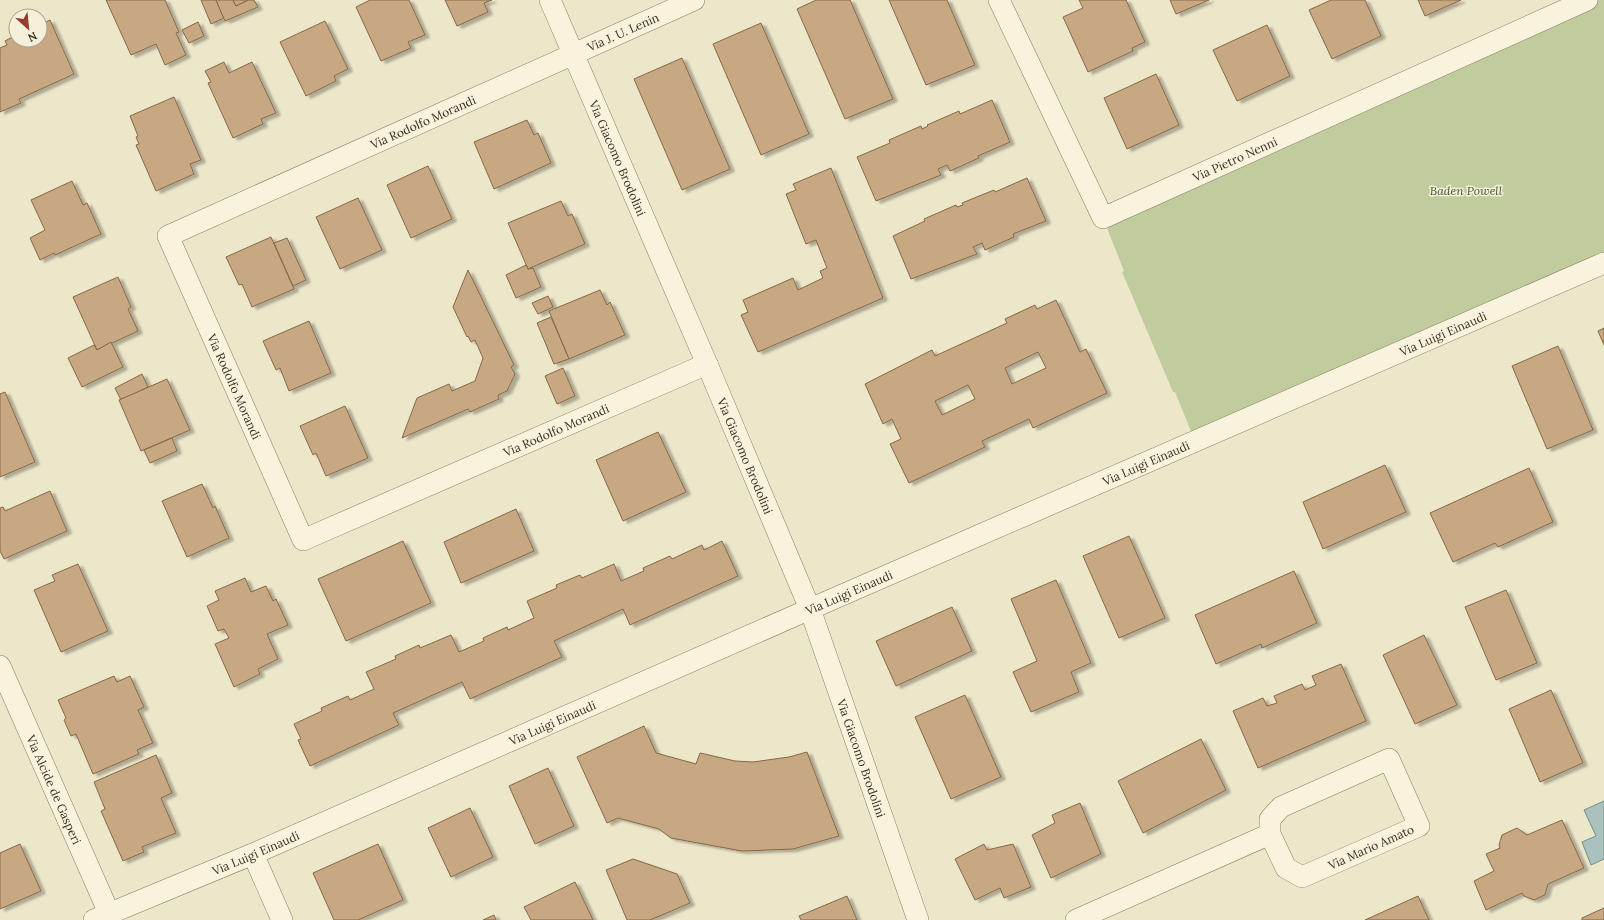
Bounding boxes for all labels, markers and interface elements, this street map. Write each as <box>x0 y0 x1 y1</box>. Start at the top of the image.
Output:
north arrow <box>8 8 48 48</box>
street label: Via J. U. Lenin <box>584 10 661 55</box>
text: N <box>25 29 40 45</box>
street label: Via Rodolfo Morandi <box>367 92 478 152</box>
street label: Via Giacomo Brodolini <box>586 97 650 218</box>
street label: Via Pietro Nenni <box>1189 133 1279 185</box>
park label: Baden Powell <box>1430 183 1503 198</box>
street label: Via Luigi Einaudi <box>1396 308 1489 359</box>
street label: Via Rodolfo Morandi <box>204 330 265 441</box>
street label: Via Giacomo Brodolini <box>714 395 777 516</box>
street label: Via Rodolfo Morandi <box>500 400 611 460</box>
street label: Via Luigi Einaudi <box>1099 437 1192 489</box>
street label: Via Luigi Einaudi <box>802 567 895 618</box>
street label: Via Giacomo Brodolini <box>834 696 889 819</box>
street label: Via Luigi Einaudi <box>506 697 598 748</box>
street label: Via Alcide de Gasperi <box>23 732 85 846</box>
street label: Via Mario Amato <box>1325 821 1416 873</box>
street label: Via Luigi Einaudi <box>209 827 301 878</box>

